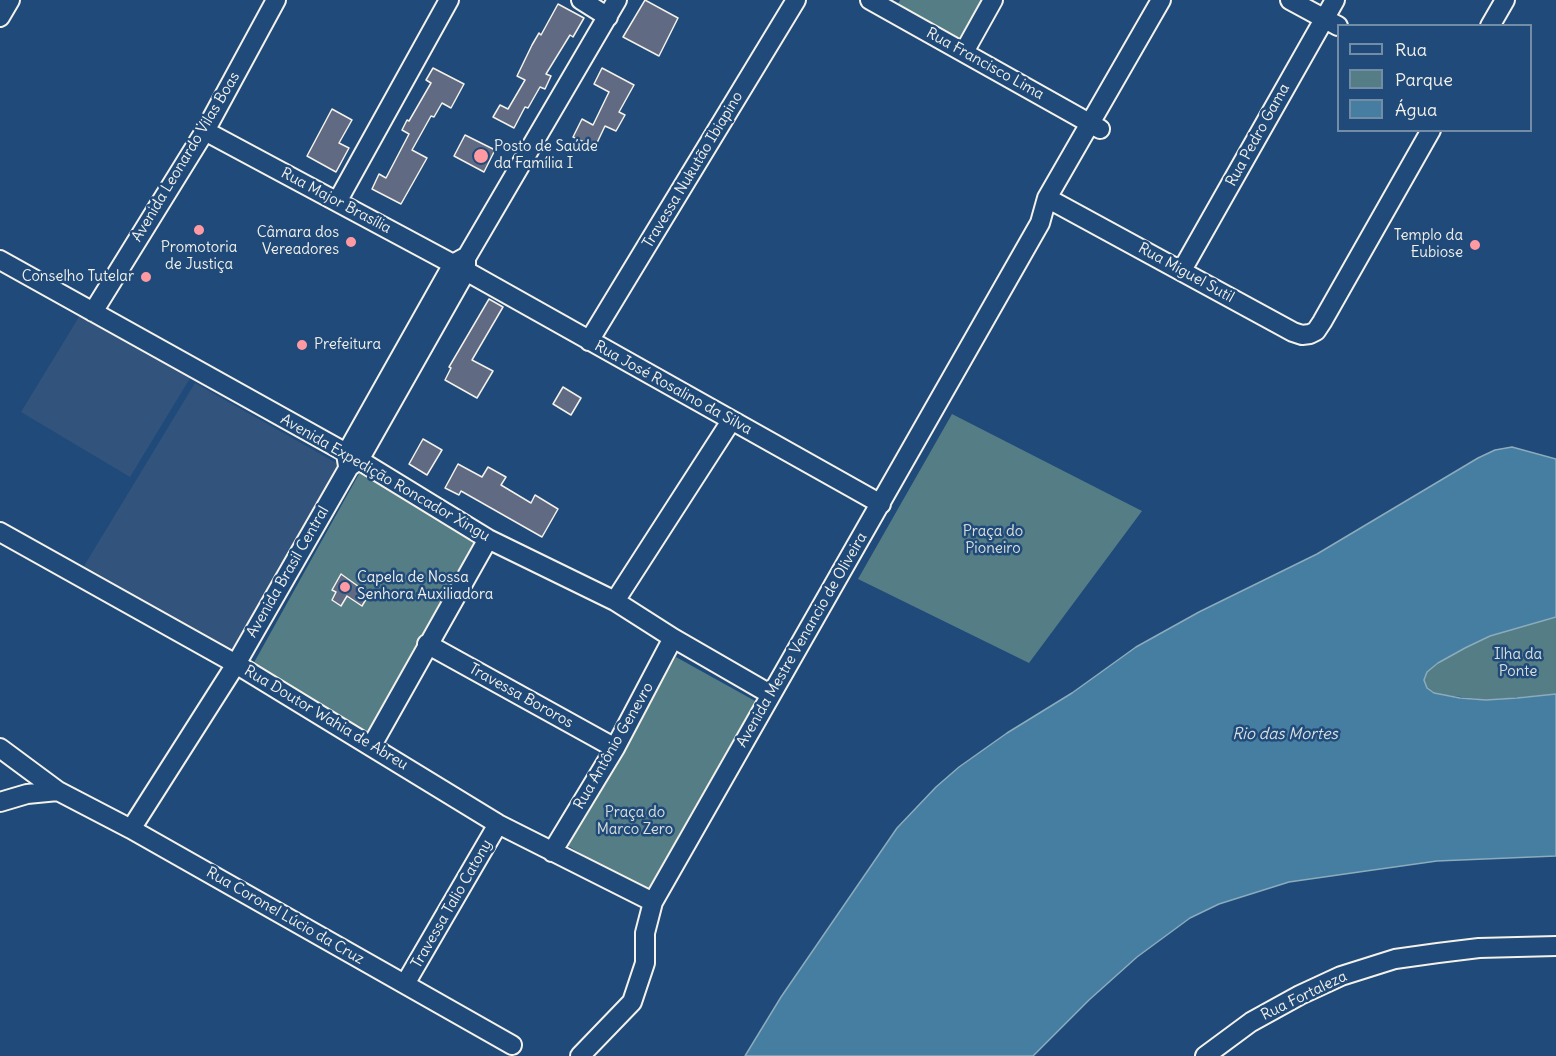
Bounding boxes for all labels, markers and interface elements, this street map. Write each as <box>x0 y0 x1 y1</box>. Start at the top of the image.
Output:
street label: Rua Francisco Lima <box>923 24 1047 104</box>
legend <box>1337 24 1532 132</box>
text: Rua <box>1395 38 1427 61</box>
text: Parque <box>1395 68 1453 91</box>
street label: Avenida Leonardo Vilas Boas <box>128 69 244 245</box>
street label: Rua Pedro Gama <box>1222 80 1294 190</box>
street label: Travessa Nukutão Ibiapino <box>639 89 747 251</box>
text: Água <box>1395 98 1437 121</box>
place label: Posto de Saúde da Família I <box>494 138 598 173</box>
marker: Posto de Saúde da Família I <box>472 147 490 165</box>
street label: Rua Major Brasília <box>278 164 394 238</box>
marker: Promotoria de Justiça <box>192 223 206 237</box>
place label: Câmara dos Vereadores <box>257 224 339 259</box>
place label: Templo da Eubiose <box>1394 227 1463 262</box>
marker: Câmara dos Vereadores <box>344 235 358 249</box>
marker: Templo da Eubiose <box>1468 238 1482 252</box>
place label: Promotoria de Justiça <box>161 239 237 274</box>
street label: Rua Miguel Sutil <box>1135 239 1237 307</box>
place label: Conselho Tutelar <box>22 268 134 286</box>
marker: Conselho Tutelar <box>139 270 153 284</box>
place label: Prefeitura <box>314 336 381 354</box>
street label: Rua José Rosalino da Silva <box>591 337 755 439</box>
marker: Prefeitura <box>295 338 309 352</box>
street label: Avenida Expedição Roncador Xingu <box>277 410 493 546</box>
street label: Avenida Brasil Central <box>243 503 333 641</box>
park label: Praça do Pioneiro <box>963 523 1023 558</box>
street label: Avenida Mestre Venancio de Oliveira <box>733 529 871 751</box>
place label: Capela de Nossa Senhora Auxiliadora <box>357 569 493 604</box>
marker: Capela de Nossa Senhora Auxiliadora <box>338 580 352 594</box>
park label: Ilha da Ponte <box>1494 646 1542 681</box>
street label: Travessa Bororos <box>466 660 576 732</box>
street label: Rua Doutor Wahia de Abreu <box>241 662 411 774</box>
street label: Rua Antônio Genevro <box>570 679 658 813</box>
water label: Rio das Mortes <box>1232 724 1338 744</box>
park label: Praça do Marco Zero <box>597 804 673 839</box>
street label: Travessa Talio Catony <box>408 836 496 972</box>
street label: Rua Coronel Lúcio da Cruz <box>203 863 367 969</box>
street label: Rua Fortaleza <box>1258 967 1350 1025</box>

